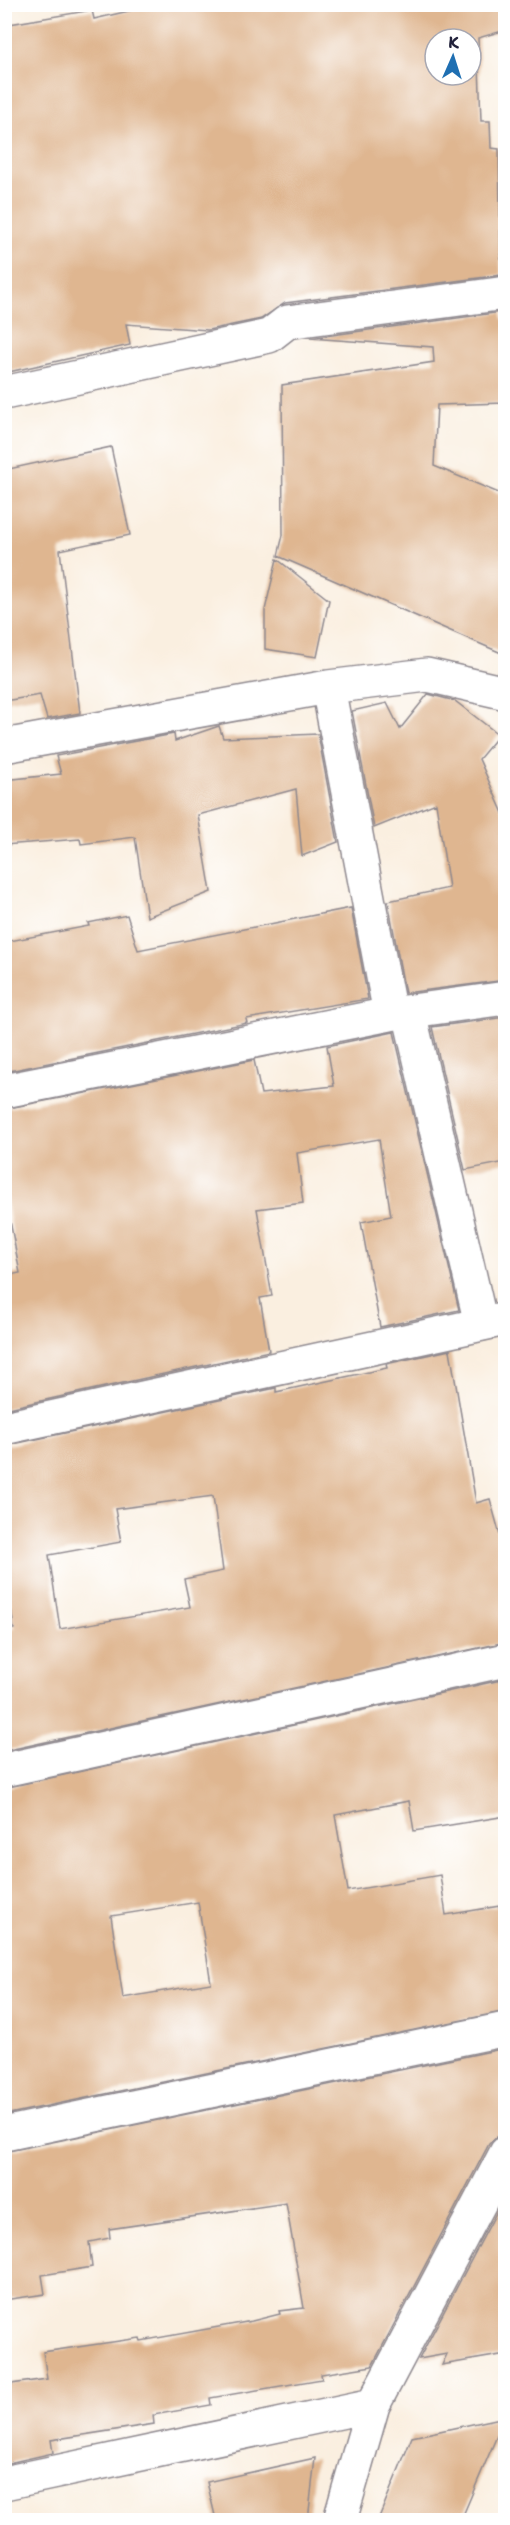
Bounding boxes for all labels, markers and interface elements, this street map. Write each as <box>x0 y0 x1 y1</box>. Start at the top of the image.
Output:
north arrow <box>423 27 483 87</box>
text: K <box>448 32 460 53</box>

